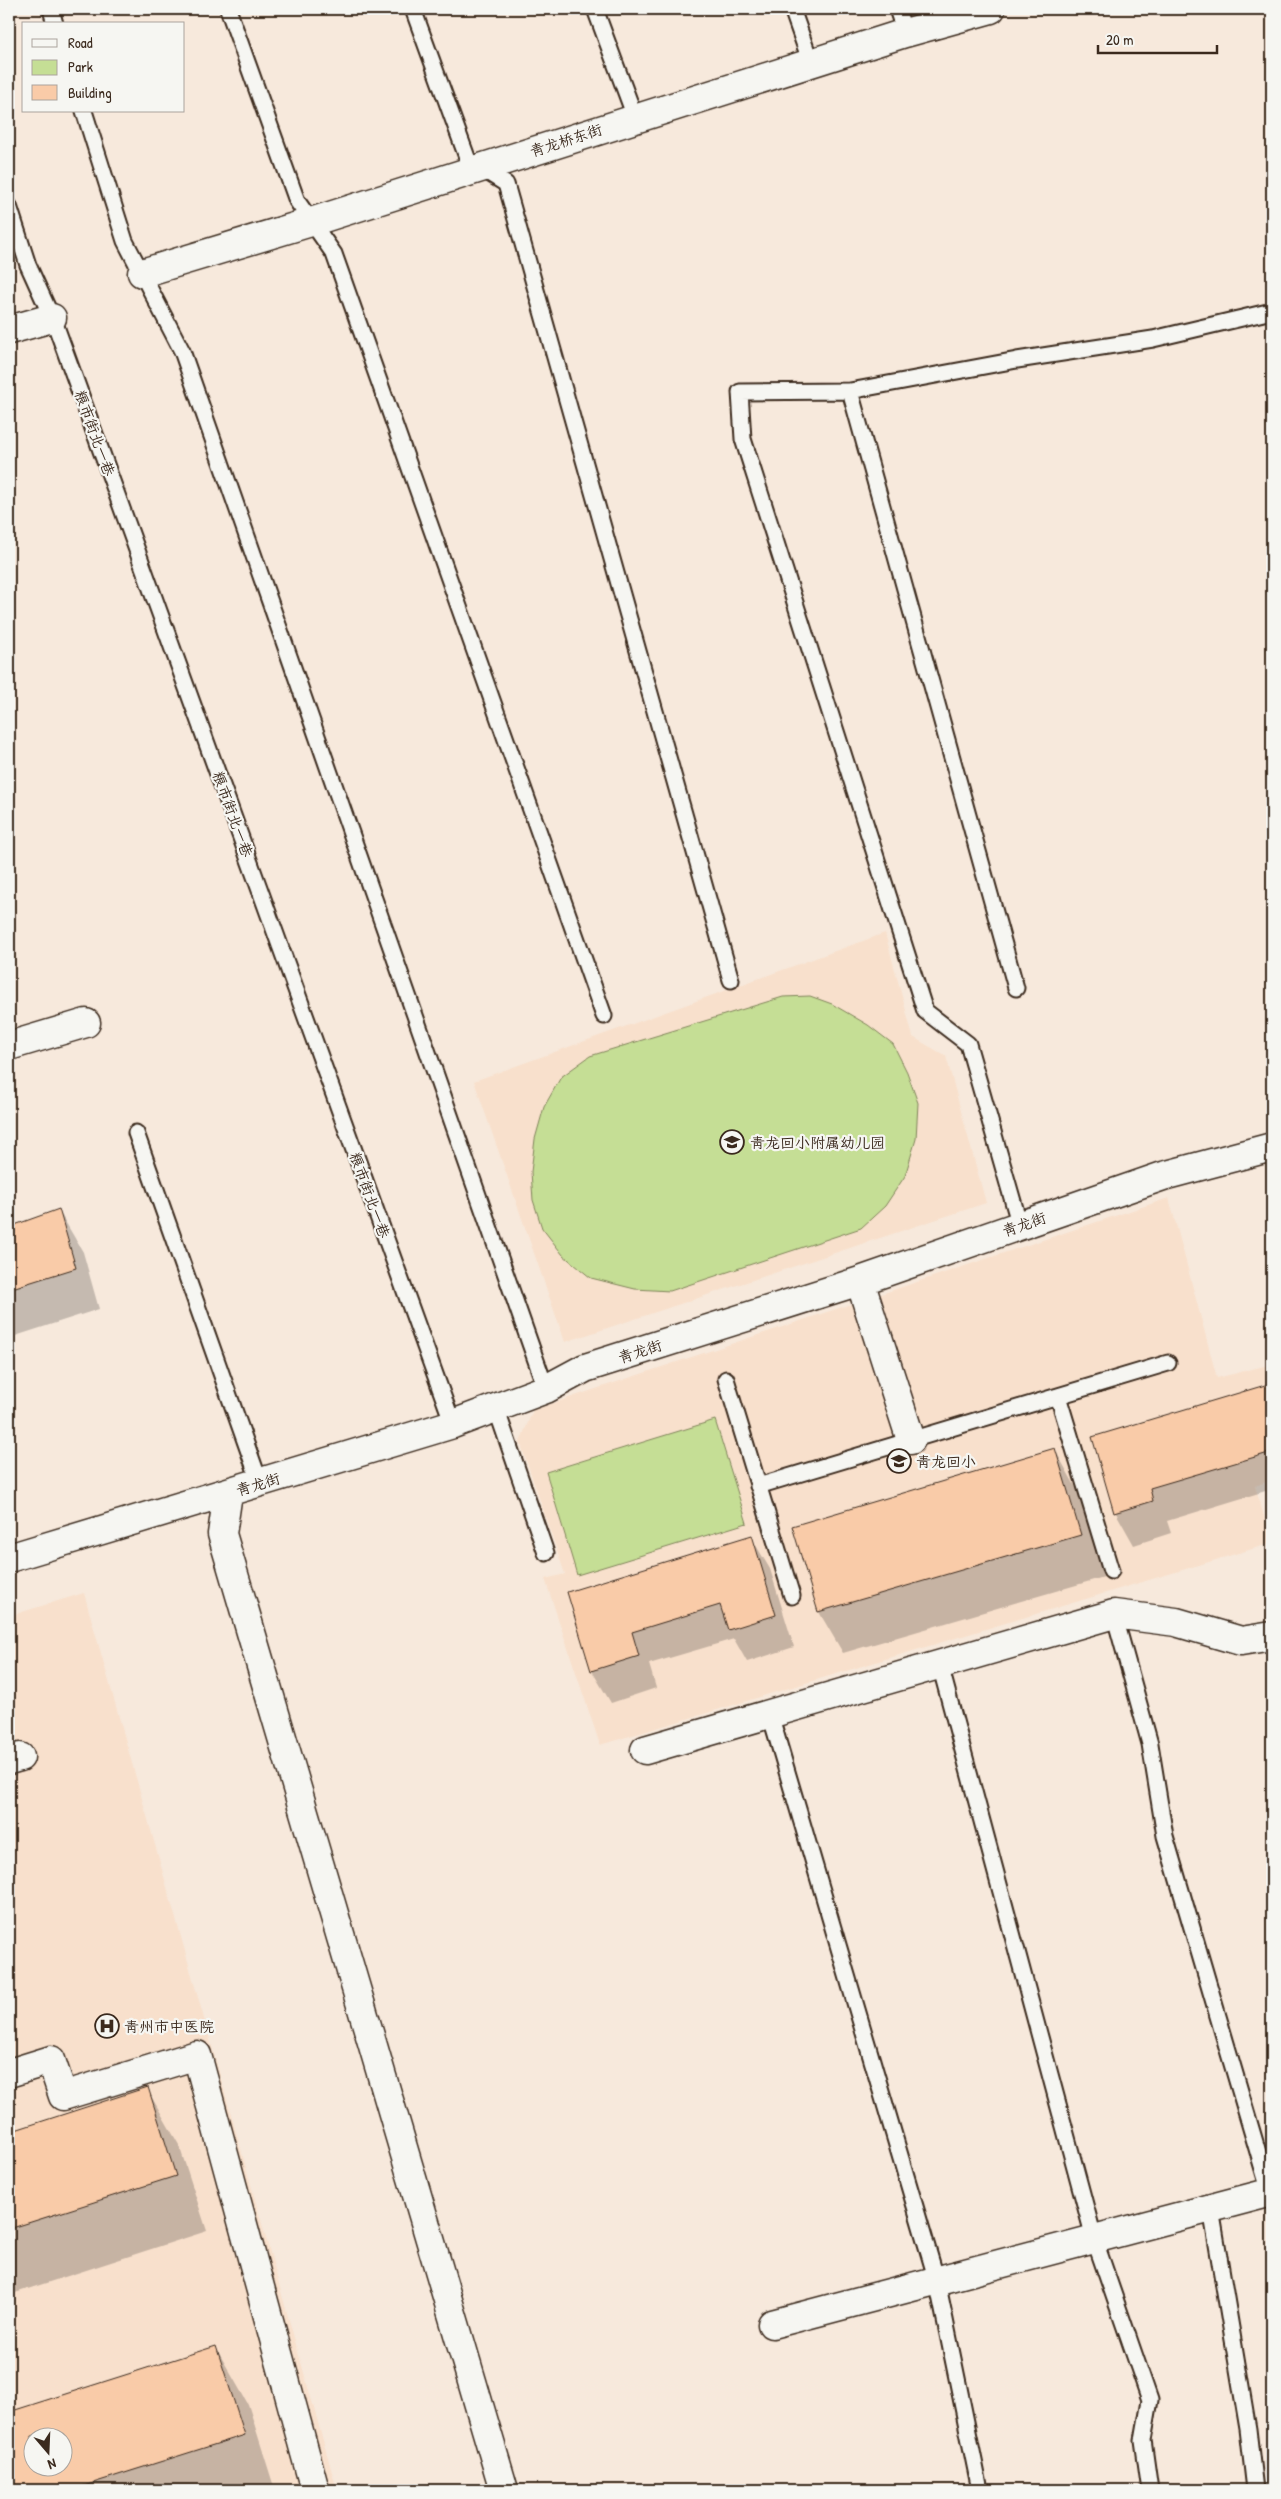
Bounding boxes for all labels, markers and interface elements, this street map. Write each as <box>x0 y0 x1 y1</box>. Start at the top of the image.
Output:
legend <box>22 22 185 112</box>
scale bar <box>1098 22 1217 54</box>
text: 20 m <box>1106 29 1133 50</box>
text: Road <box>68 32 93 53</box>
text: Park <box>68 56 93 77</box>
text: Building <box>68 82 112 103</box>
street label: 青龙桥东街 <box>527 118 605 162</box>
street label: 粮市街北一巷 <box>70 387 120 479</box>
street label: 粮市街北一巷 <box>208 768 258 860</box>
school or university icon: 青龙回小附属幼儿园 <box>719 1129 745 1155</box>
place label: 青龙回小附属幼儿园 <box>750 1132 885 1153</box>
street label: 粮市街北一巷 <box>345 1149 395 1241</box>
street label: 青龙街 <box>999 1207 1049 1241</box>
street label: 青龙街 <box>615 1334 665 1368</box>
school or university icon: 青龙回小 <box>886 1448 912 1474</box>
place label: 青龙回小 <box>916 1451 976 1472</box>
street label: 青龙街 <box>233 1467 283 1501</box>
hospital icon: 青州市中医院 <box>94 2013 120 2039</box>
place label: 青州市中医院 <box>124 2016 214 2037</box>
north arrow <box>22 2426 72 2476</box>
text: N <box>45 2455 59 2475</box>

